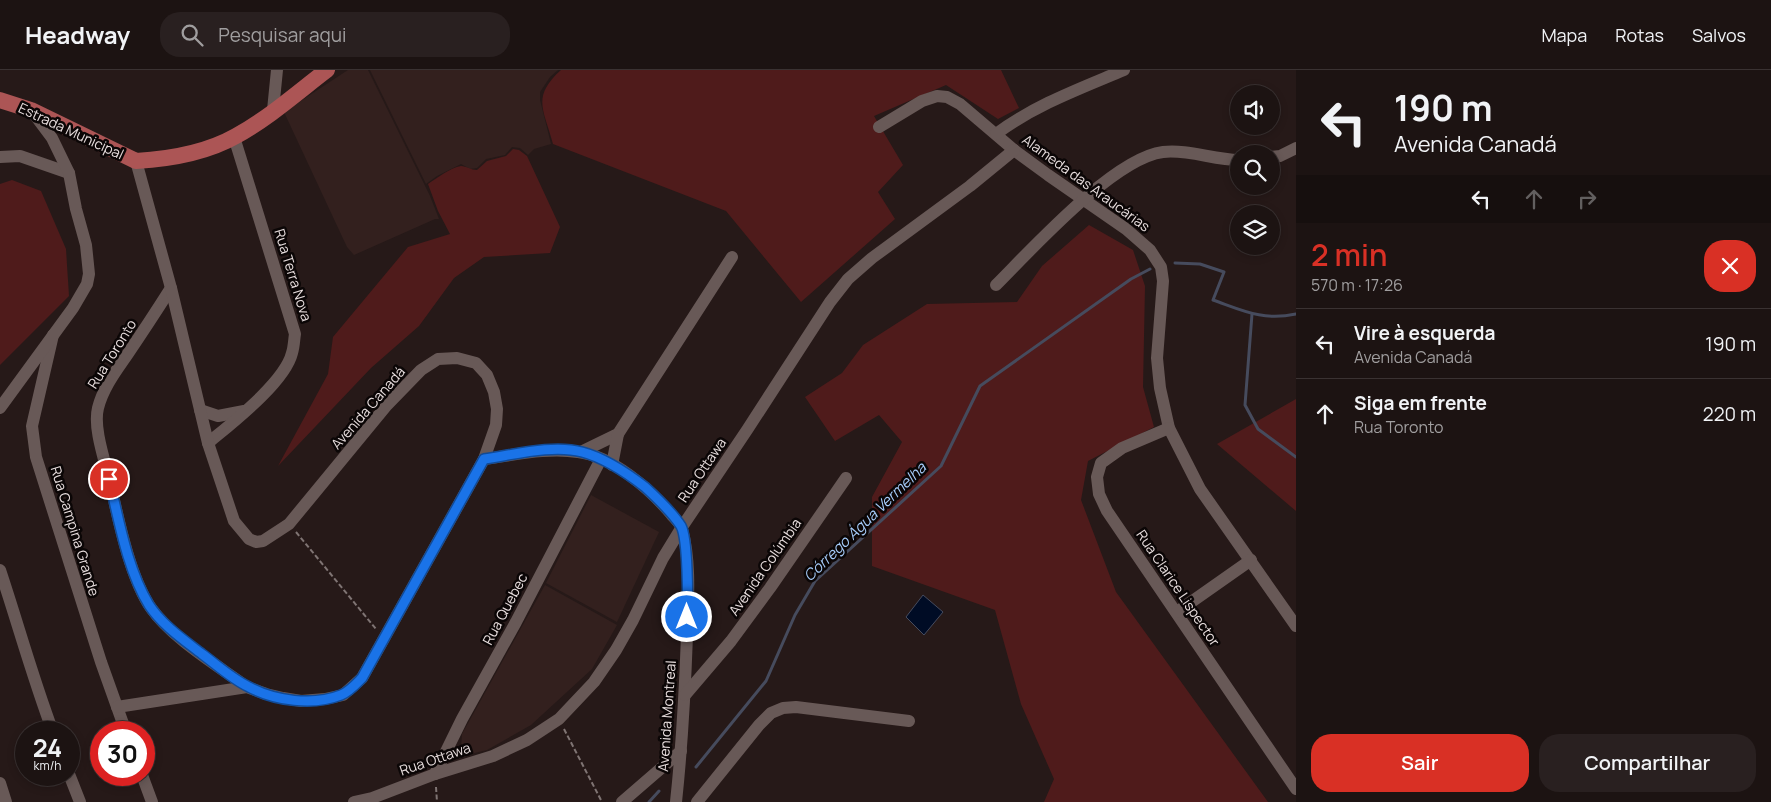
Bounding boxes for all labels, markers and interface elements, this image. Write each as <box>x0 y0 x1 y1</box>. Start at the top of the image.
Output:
search box <box>160 12 510 57</box>
text: Headway <box>25 18 130 51</box>
icon: search <box>178 21 206 49</box>
text: Pesquisar aqui <box>218 22 346 48</box>
text: Mapa <box>1541 23 1587 47</box>
text: Rotas <box>1615 23 1664 47</box>
text: Salvos <box>1692 23 1746 47</box>
text: 190 m <box>1394 84 1493 132</box>
map controls <box>1230 85 1280 255</box>
button: sound <box>1230 85 1280 135</box>
icon: left <box>1311 90 1376 155</box>
street label: Estrada Municipal <box>15 98 127 163</box>
text: Avenida Canadá <box>1394 129 1557 159</box>
street label: Alameda das Araucárias <box>1019 130 1154 235</box>
button: search <box>1230 145 1280 195</box>
icon: left <box>1467 185 1495 213</box>
icon: ahead <box>1520 185 1548 213</box>
icon: right <box>1573 185 1601 213</box>
button: layers <box>1230 205 1280 255</box>
street label: Rua Terra Nova <box>270 226 317 323</box>
text: 2 min <box>1311 234 1387 275</box>
button: close <box>1704 240 1756 292</box>
text: 570 m · 17:26 <box>1311 274 1403 296</box>
street label: Rua Toronto <box>83 315 140 392</box>
text: Vire à esquerda <box>1354 320 1495 346</box>
icon: left <box>1311 330 1339 358</box>
text: 190 m <box>1705 331 1756 357</box>
text: Avenida Canadá <box>1354 346 1472 368</box>
street label: Avenida Canadá <box>326 362 409 453</box>
text: Siga em frente <box>1354 390 1487 416</box>
icon: ahead <box>1311 400 1339 428</box>
text: 220 m <box>1703 401 1756 427</box>
text: Rua Toronto <box>1354 416 1444 438</box>
street label: Rua Ottawa <box>673 434 730 506</box>
water label: Córrego Água Vermelha <box>799 457 931 586</box>
pin <box>88 458 130 500</box>
street label: Rua Campina Grande <box>47 464 104 598</box>
icon: arrive <box>95 465 123 493</box>
street label: Avenida Colúmbia <box>724 514 805 619</box>
street label: Rua Clarice Lispector <box>1132 526 1224 650</box>
street label: Rua Quebec <box>478 569 532 648</box>
position arrow <box>660 590 712 642</box>
street label: Avenida Montreal <box>653 660 680 772</box>
speed limit sign: 30 <box>90 721 155 786</box>
text: 24 <box>33 730 62 765</box>
button: Sair <box>1311 734 1529 792</box>
button: Compartilhar <box>1539 734 1756 792</box>
street label: Rua Ottawa <box>397 738 473 780</box>
text: km/h <box>34 757 61 774</box>

